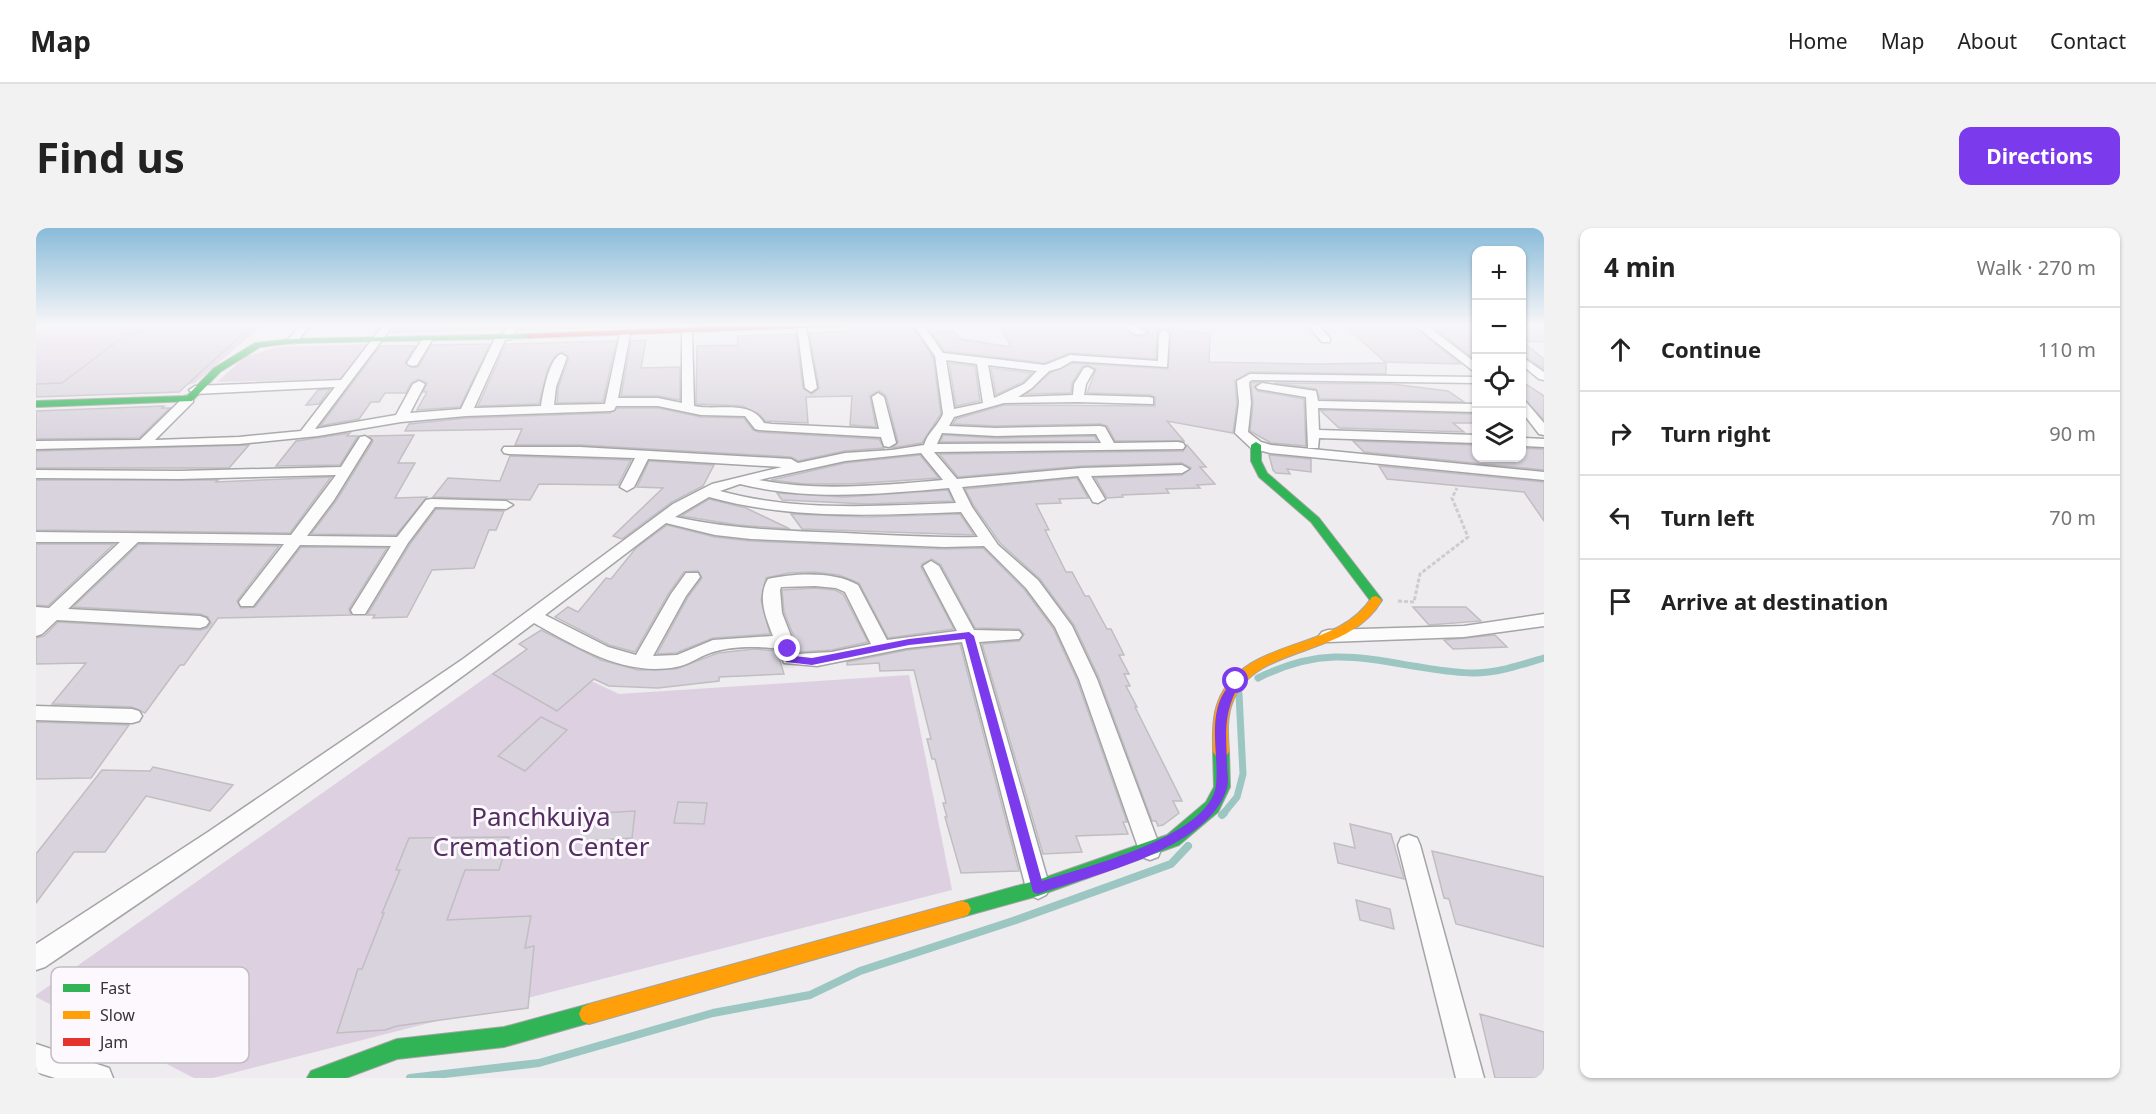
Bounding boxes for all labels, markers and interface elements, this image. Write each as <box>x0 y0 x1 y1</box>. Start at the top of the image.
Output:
text: Map <box>30 22 91 60</box>
text: Home <box>1788 27 1848 55</box>
text: Map <box>1881 27 1924 55</box>
text: About <box>1957 27 2017 55</box>
text: Contact <box>2050 27 2126 55</box>
button: Directions <box>1959 127 2120 185</box>
text: Find us <box>36 128 185 185</box>
map controls <box>1472 246 1526 462</box>
button: + <box>1472 246 1526 300</box>
text: 4 min <box>1604 249 1676 285</box>
text: Walk · 270 m <box>1977 254 2096 281</box>
button: − <box>1472 300 1526 354</box>
icon: ahead <box>1604 333 1637 366</box>
text: Continue <box>1661 334 1761 364</box>
text: 110 m <box>2038 336 2096 363</box>
button: locate <box>1472 354 1526 408</box>
button: layers <box>1472 408 1526 462</box>
icon: right <box>1604 417 1637 450</box>
text: Turn right <box>1661 418 1771 448</box>
text: 90 m <box>2049 420 2096 447</box>
icon: left <box>1604 501 1637 534</box>
text: Turn left <box>1661 502 1755 532</box>
text: 70 m <box>2049 504 2096 531</box>
icon: arrive <box>1604 585 1637 618</box>
text: Arrive at destination <box>1661 586 1888 616</box>
route end <box>774 635 800 661</box>
route start <box>1222 667 1248 693</box>
park label: Panchkuiya Cremation Center <box>433 798 650 864</box>
legend <box>51 967 249 1063</box>
text: Fast <box>100 977 131 999</box>
text: Slow <box>100 1004 135 1026</box>
text: Jam <box>98 1031 128 1053</box>

